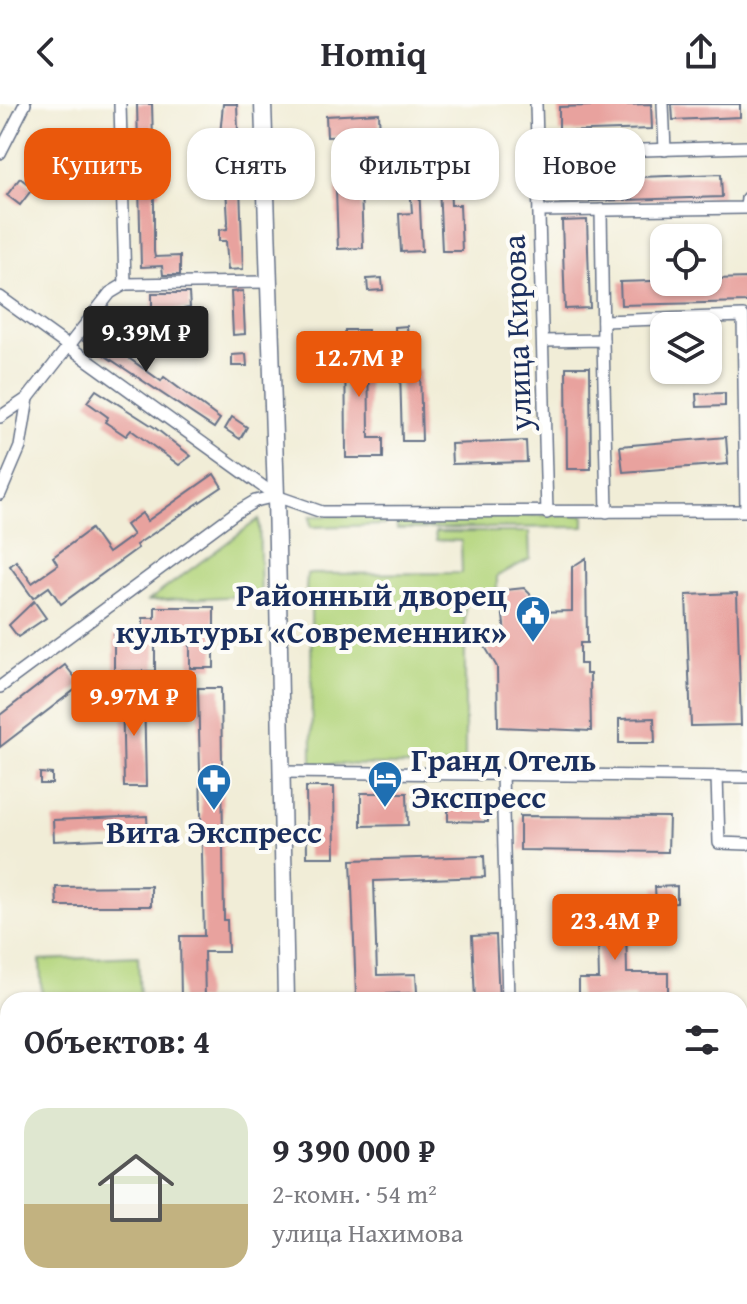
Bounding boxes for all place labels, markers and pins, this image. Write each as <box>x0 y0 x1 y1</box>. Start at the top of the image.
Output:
pin: 9.39M ₽ <box>72 306 220 374</box>
pin: 12.7M ₽ <box>285 331 433 399</box>
place label: Районный дворец культуры «Современник» <box>116 571 507 655</box>
public building icon: Районный дворец культуры «Современник» <box>514 594 552 644</box>
pin: 9.97M ₽ <box>60 670 208 738</box>
place label: Гранд Отель Экспресс <box>411 736 596 820</box>
hotel icon: Гранд Отель Экспресс <box>366 759 404 809</box>
pharmacy icon: Вита Экспресс <box>195 762 233 812</box>
place label: Вита Экспресс <box>106 808 322 855</box>
pin: 23.4M ₽ <box>541 894 689 962</box>

